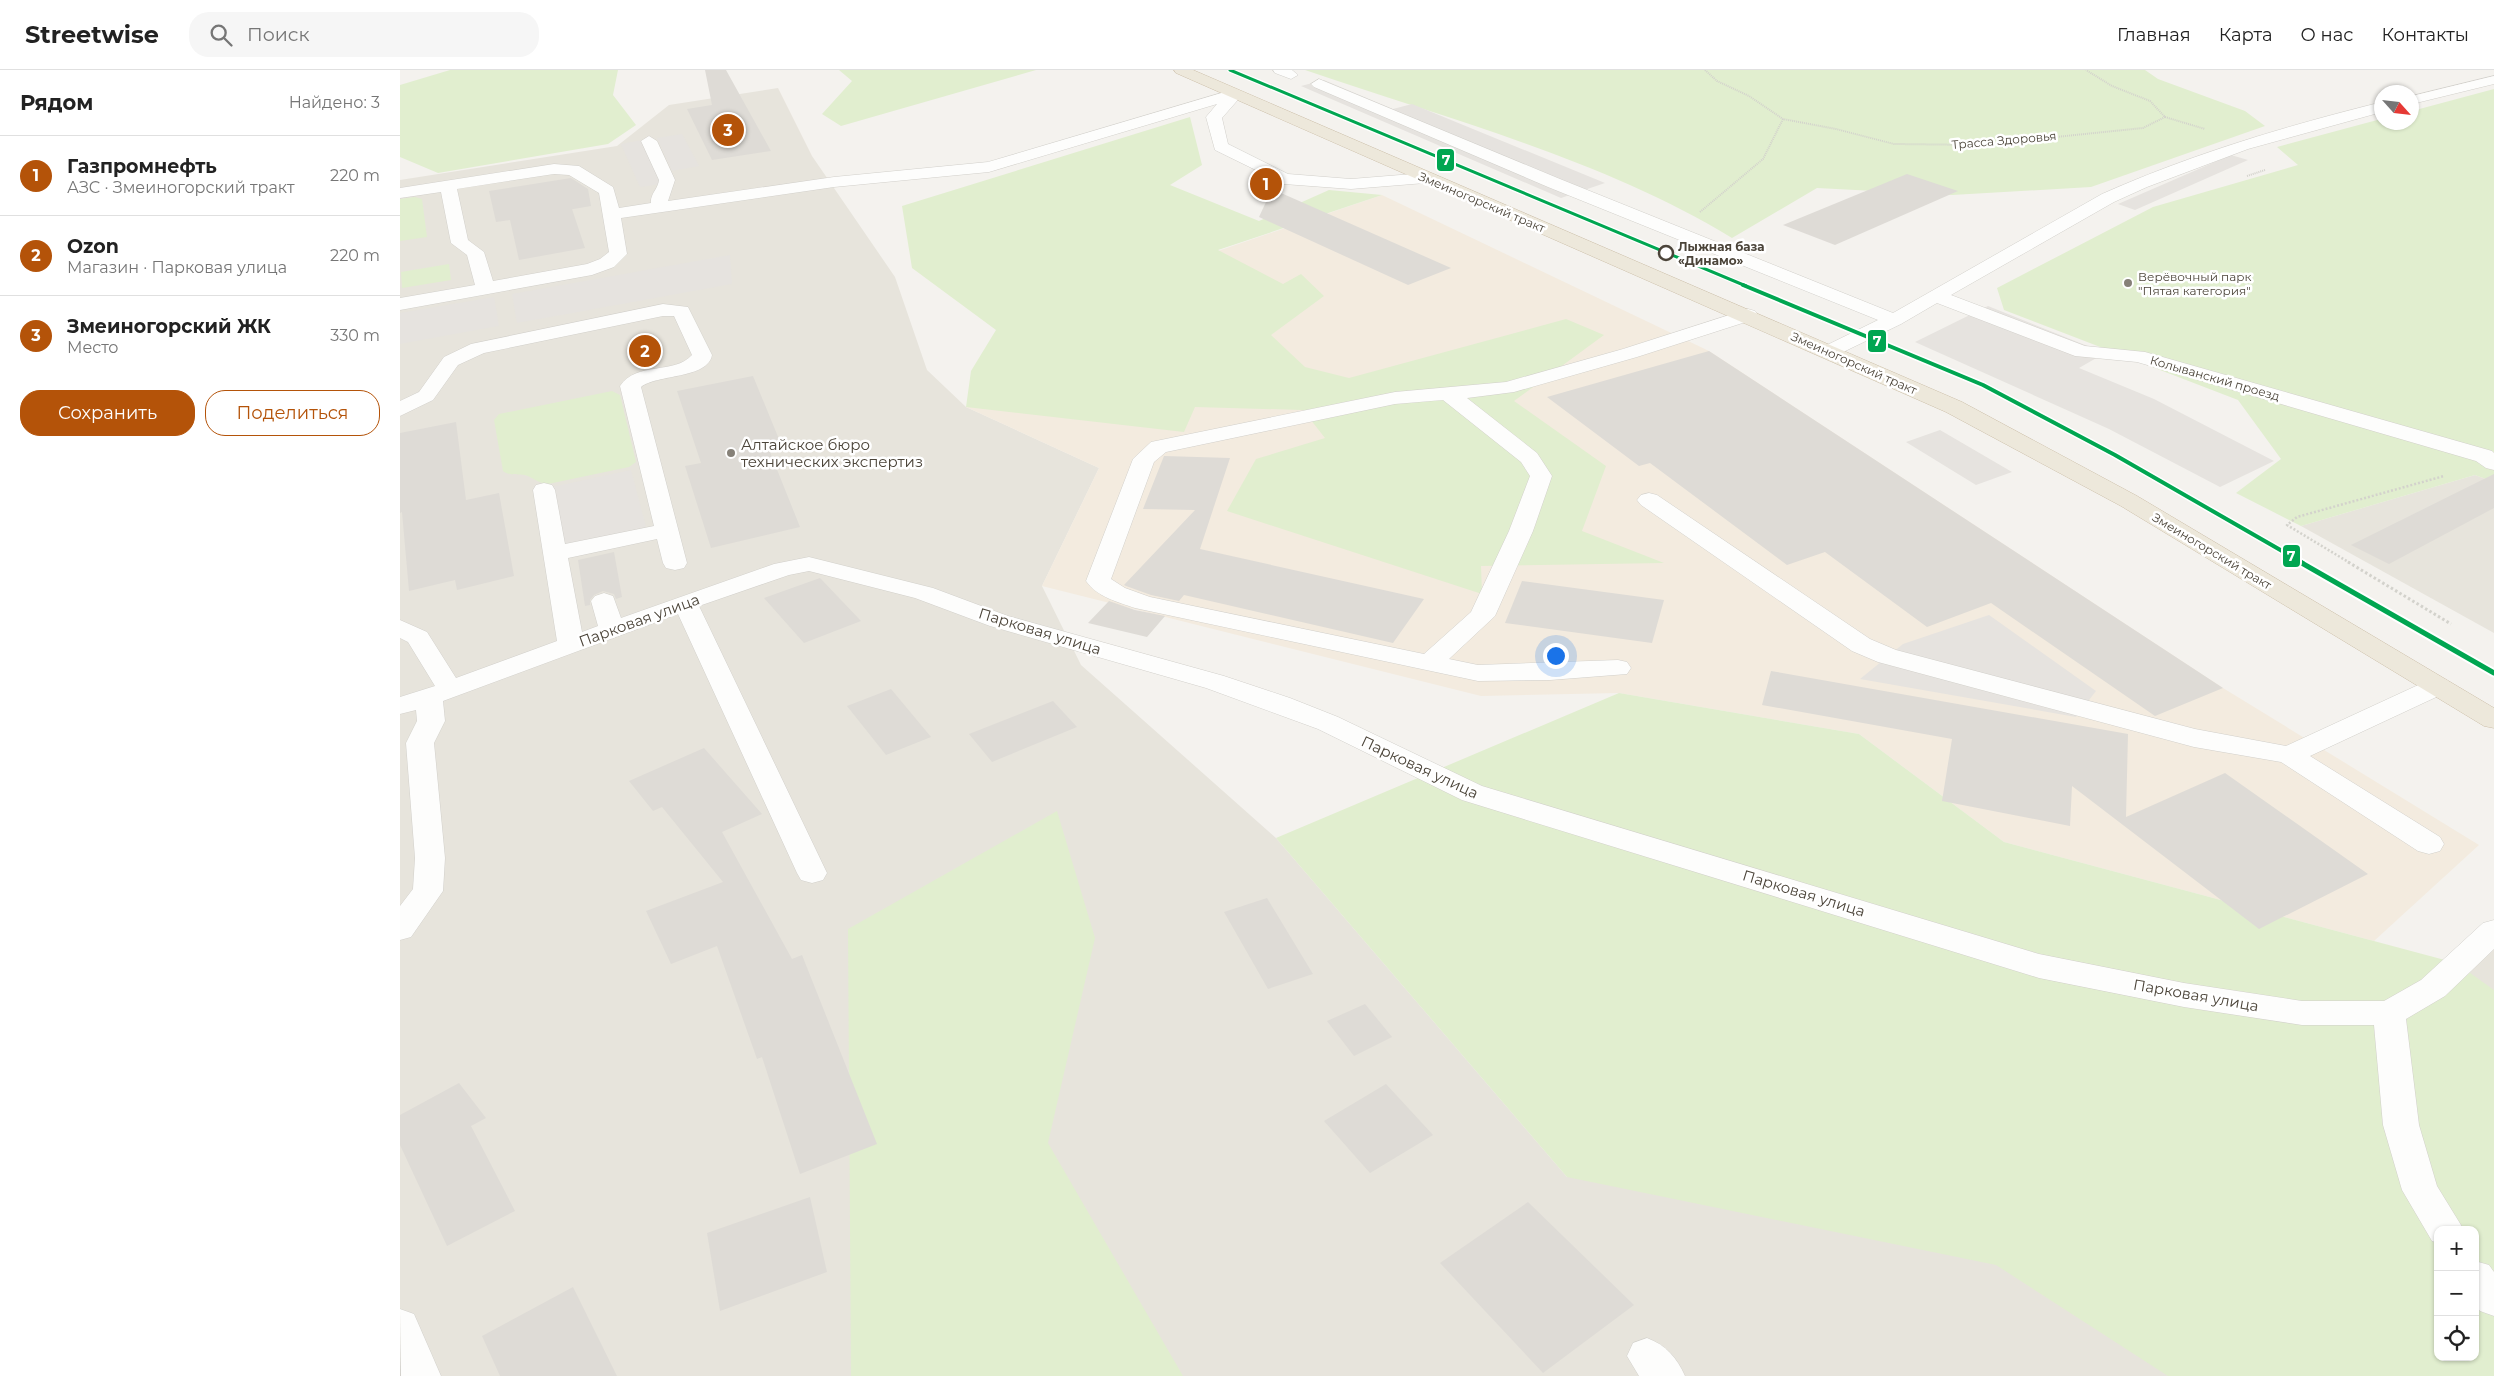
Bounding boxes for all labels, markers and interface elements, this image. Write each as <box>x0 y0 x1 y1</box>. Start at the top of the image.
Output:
search box <box>189 12 539 57</box>
text: Streetwise <box>25 20 159 49</box>
icon: search <box>207 21 235 49</box>
text: Поиск <box>247 23 310 46</box>
text: Главная <box>2117 24 2191 46</box>
text: Карта <box>2219 24 2273 46</box>
text: О нас <box>2301 24 2353 46</box>
text: Контакты <box>2381 24 2469 46</box>
north arrow <box>2374 85 2419 130</box>
text: Рядом <box>20 90 93 115</box>
text: Найдено: 3 <box>289 93 380 112</box>
pin: 3 <box>712 111 744 149</box>
street label: Трасса Здоровья <box>1951 128 2057 152</box>
line badge: 7 <box>1436 148 1455 172</box>
text: 7 <box>1442 151 1451 169</box>
text: Газпромнефть <box>67 155 217 178</box>
pin: 1 <box>1250 165 1282 203</box>
text: 1 <box>33 166 39 185</box>
text: 220 m <box>330 166 380 185</box>
street label: Змеиногорский тракт <box>1416 168 1548 236</box>
text: АЗС · Змеиногорский тракт <box>67 178 295 197</box>
text: Ozon <box>67 235 119 258</box>
place label: Лыжная база «Динамо» <box>1678 239 1765 268</box>
marker: Лыжная база «Динамо» <box>1658 245 1674 261</box>
text: 2 <box>31 246 41 265</box>
text: 220 m <box>330 246 380 265</box>
text: Магазин · Парковая улица <box>67 258 287 277</box>
place label: Верёвочный парк "Пятая категория" <box>2138 269 2251 298</box>
marker: Верёвочный парк "Пятая категория" <box>2122 277 2134 289</box>
text: Змеиногорский ЖК <box>67 315 271 338</box>
text: 3 <box>31 326 41 345</box>
text: 330 m <box>330 326 380 345</box>
street label: Змеиногорский тракт <box>1789 328 1920 398</box>
line badge: 7 <box>1867 329 1887 353</box>
pin: 2 <box>629 332 661 370</box>
text: 7 <box>1873 332 1882 350</box>
text: Место <box>67 338 119 357</box>
street label: Колыванский проезд <box>2149 352 2282 404</box>
button: Сохранить <box>20 390 195 436</box>
button: Поделиться <box>205 390 380 436</box>
place label: Алтайское бюро технических экспертиз <box>741 435 923 471</box>
marker: Алтайское бюро технических экспертиз <box>725 447 737 459</box>
street label: Змеиногорский тракт <box>2150 509 2275 593</box>
line badge: 7 <box>2282 544 2301 568</box>
text: 7 <box>2287 547 2296 565</box>
street label: Парковая улица <box>576 589 702 651</box>
street label: Парковая улица <box>976 603 1104 659</box>
your location <box>1543 643 1569 669</box>
street label: Парковая улица <box>1358 732 1482 802</box>
street label: Парковая улица <box>1740 865 1868 921</box>
street label: Парковая улица <box>2132 975 2260 1015</box>
map controls <box>2434 1226 2479 1361</box>
button: + <box>2434 1226 2479 1271</box>
button: − <box>2434 1271 2479 1316</box>
button: locate <box>2434 1316 2479 1361</box>

